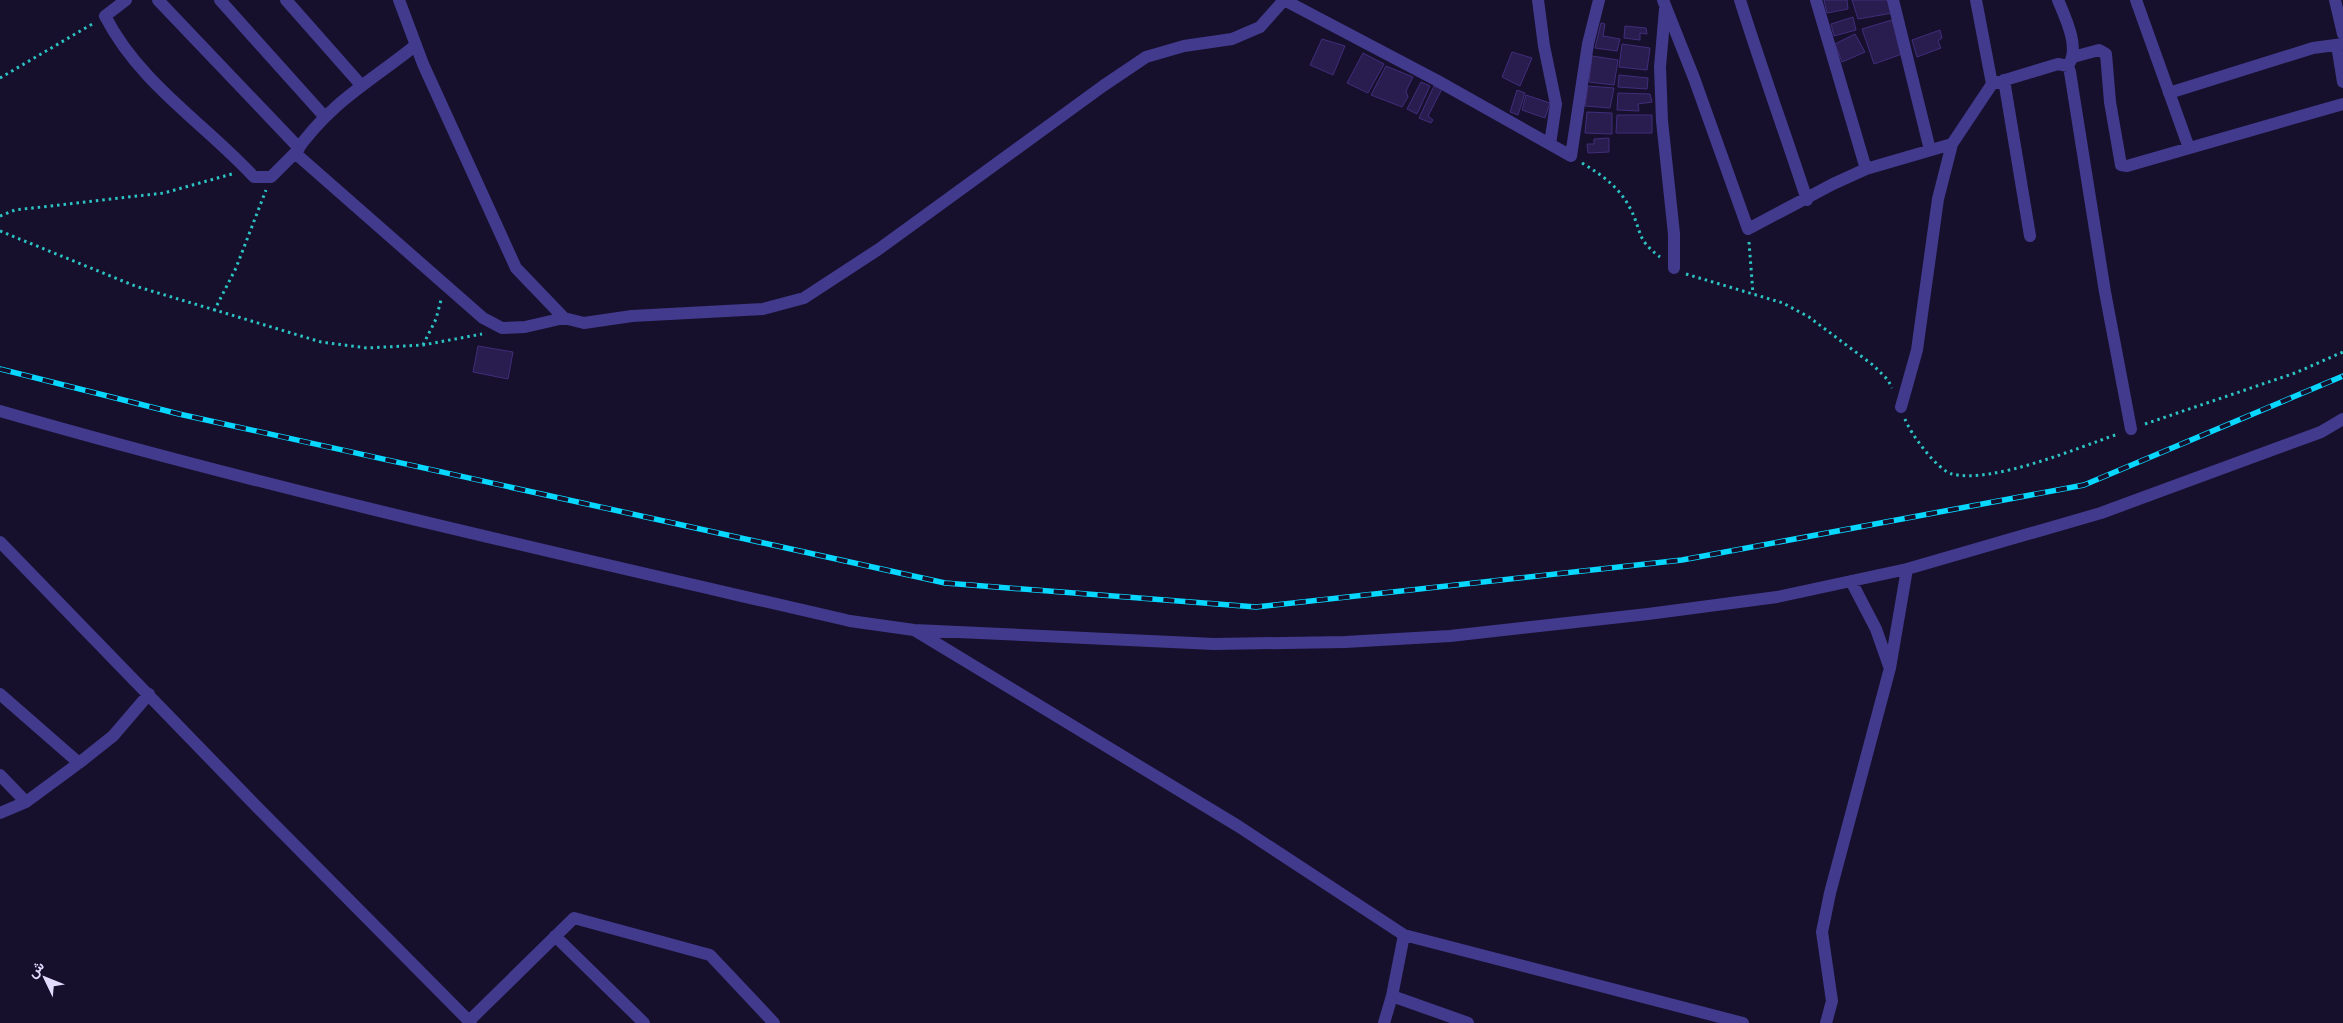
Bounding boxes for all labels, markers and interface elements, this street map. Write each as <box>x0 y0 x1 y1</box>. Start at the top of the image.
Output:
north arrow <box>20 953 70 1003</box>
text: ش <box>23 957 48 981</box>

